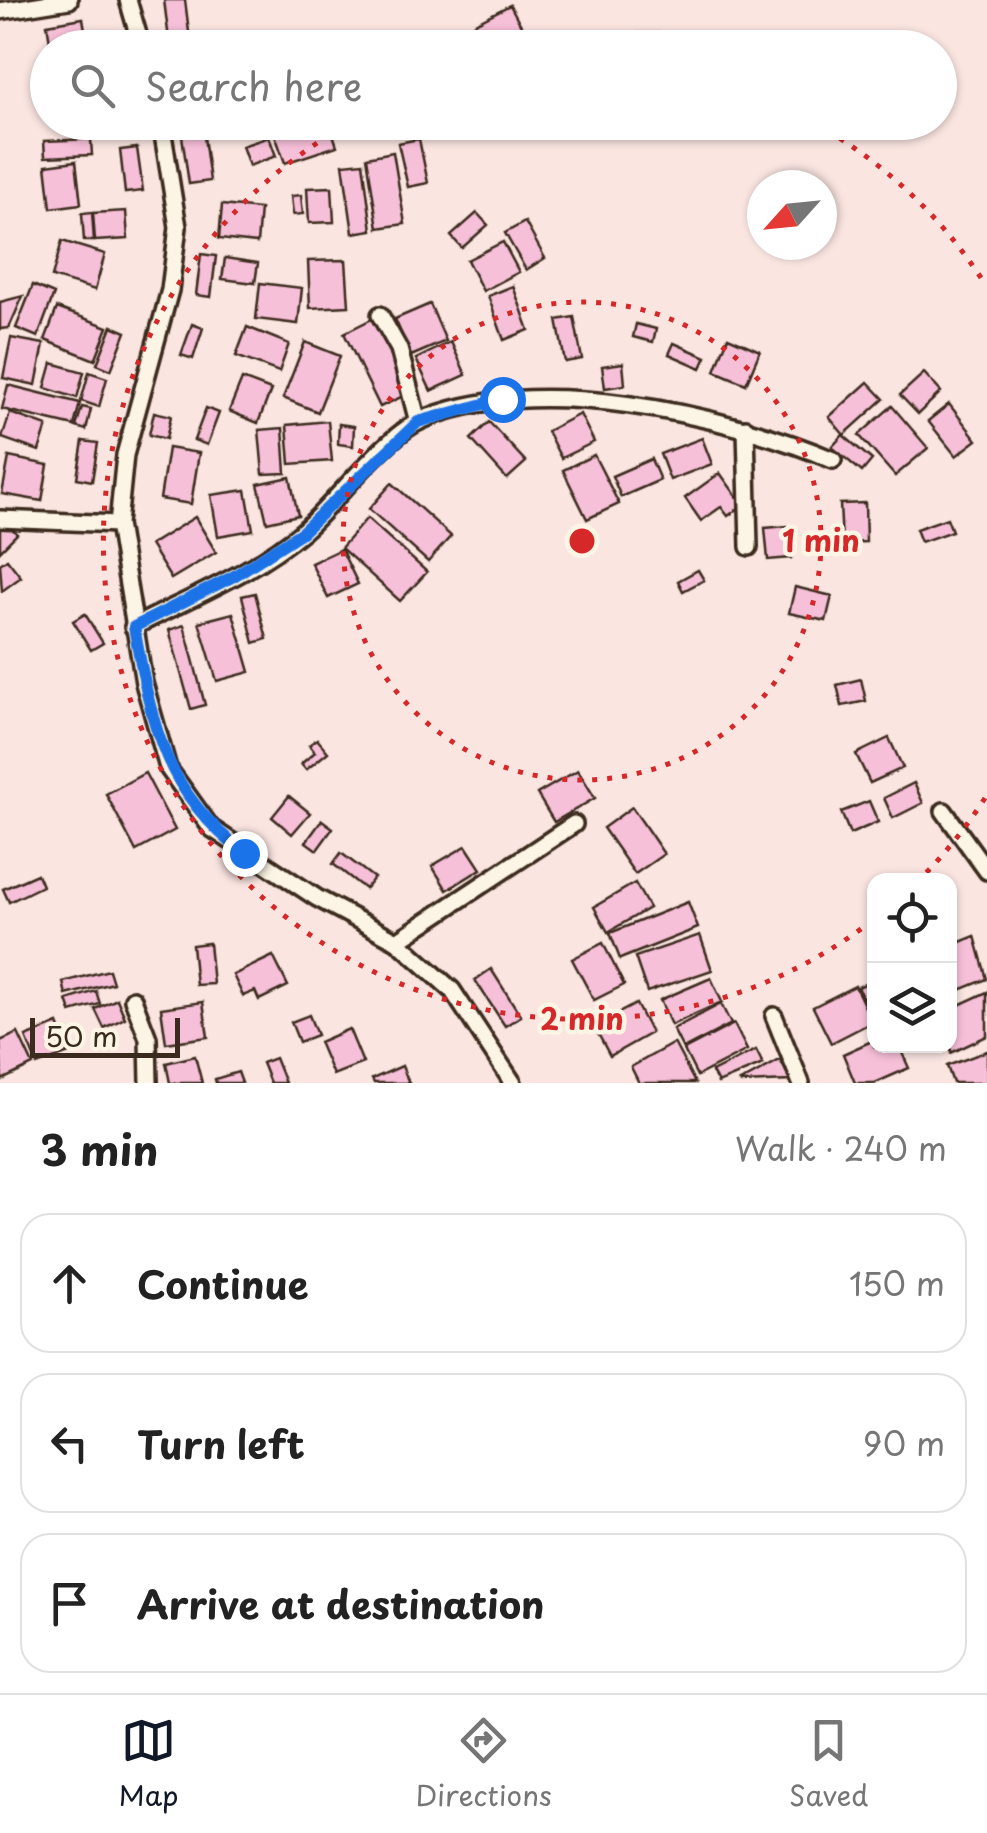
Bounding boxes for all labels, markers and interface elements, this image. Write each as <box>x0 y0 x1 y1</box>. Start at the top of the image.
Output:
search box <box>30 30 957 140</box>
text: Search here <box>145 57 362 114</box>
icon: search <box>65 58 120 113</box>
north arrow <box>747 170 837 260</box>
route start <box>480 377 526 423</box>
text: 1 min <box>782 517 860 562</box>
centre of rings <box>564 523 600 559</box>
route end <box>222 831 268 877</box>
map controls <box>867 873 957 1053</box>
button: locate <box>867 873 957 963</box>
button: layers <box>867 963 957 1053</box>
text: 2 min <box>540 995 624 1040</box>
scale bar <box>30 1013 180 1058</box>
text: 50 m <box>45 1014 118 1057</box>
text: 3 min <box>40 1117 158 1180</box>
text: Walk · 240 m <box>735 1124 947 1172</box>
text: Continue <box>137 1255 308 1312</box>
icon: ahead <box>42 1256 97 1311</box>
text: 150 m <box>849 1259 945 1307</box>
text: Turn left <box>137 1415 305 1472</box>
icon: left <box>42 1416 97 1471</box>
text: 90 m <box>863 1419 945 1467</box>
text: Arrive at destination <box>137 1575 545 1632</box>
icon: arrive <box>42 1576 97 1631</box>
tab: Map <box>119 1713 178 1816</box>
tab: Directions <box>416 1713 552 1816</box>
tab: Saved <box>789 1713 868 1816</box>

